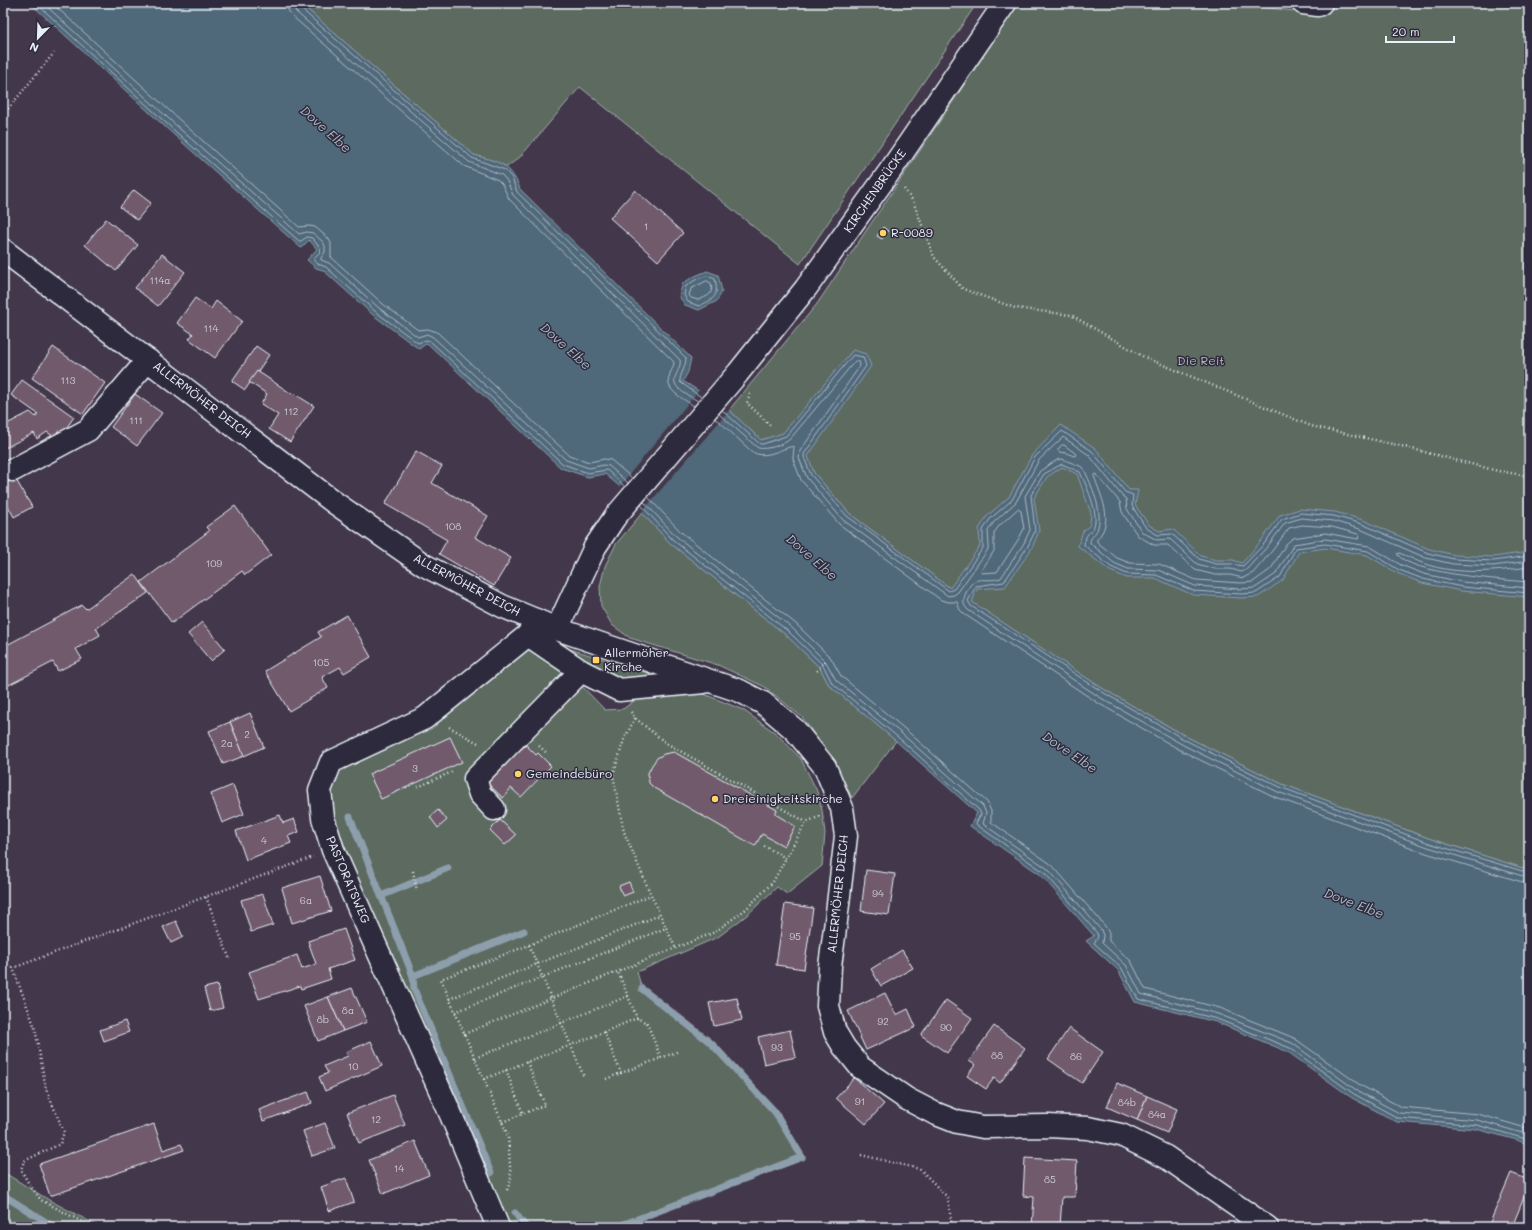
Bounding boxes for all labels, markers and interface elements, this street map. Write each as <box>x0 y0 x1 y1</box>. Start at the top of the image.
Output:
north arrow <box>18 18 58 58</box>
scale bar <box>1386 18 1454 44</box>
text: 20 m <box>1392 23 1420 39</box>
text: N <box>27 39 41 56</box>
water label: Dove Elbe <box>297 101 355 156</box>
street label: KIRCHENBRÜCKE <box>839 145 909 236</box>
house number: 1 <box>644 219 648 233</box>
place label: R-0089 <box>891 224 933 240</box>
marker: R-0089 <box>878 228 888 238</box>
house number: 114a <box>149 273 171 287</box>
water label: Dove Elbe <box>537 318 595 373</box>
house number: 114 <box>204 321 219 335</box>
park label: Die Reit <box>1177 352 1225 368</box>
street label: ALLERMÖHER DEICH <box>150 357 255 441</box>
house number: 113 <box>61 373 76 387</box>
house number: 112 <box>284 404 298 418</box>
house number: 111 <box>129 413 143 427</box>
house number: 108 <box>445 519 461 533</box>
water label: Dove Elbe <box>783 530 842 584</box>
street label: ALLERMÖHER DEICH <box>411 549 524 619</box>
house number: 109 <box>206 556 222 570</box>
place label: Allermöher Kirche <box>604 644 669 674</box>
house number: 105 <box>313 655 329 669</box>
marker: Allermöher Kirche <box>591 655 601 665</box>
house number: 2 <box>244 727 250 741</box>
water label: Dove Elbe <box>1040 727 1101 776</box>
house number: 2a <box>221 736 233 750</box>
house number: 3 <box>412 761 418 775</box>
place label: Gemeindebüro <box>526 765 612 781</box>
marker: Gemeindebüro <box>513 769 523 779</box>
place label: Dreieinigkeitskirche <box>723 790 843 806</box>
marker: Dreieinigkeitskirche <box>710 794 720 804</box>
house number: 4 <box>261 833 267 847</box>
street label: PASTORATSWEG <box>323 834 375 926</box>
street label: ALLERMÖHER DEICH <box>823 834 851 954</box>
water label: Dove Elbe <box>1322 883 1387 922</box>
house number: 94 <box>872 886 884 900</box>
house number: 6a <box>300 893 312 907</box>
house number: 95 <box>789 929 801 943</box>
house number: 8a <box>342 1003 354 1017</box>
house number: 8b <box>317 1012 329 1026</box>
house number: 92 <box>877 1014 889 1028</box>
house number: 90 <box>940 1020 952 1034</box>
house number: 93 <box>771 1040 783 1054</box>
house number: 88 <box>991 1048 1003 1062</box>
house number: 86 <box>1070 1049 1082 1063</box>
house number: 10 <box>348 1059 358 1073</box>
house number: 91 <box>855 1094 865 1108</box>
house number: 84b <box>1118 1095 1136 1109</box>
house number: 84a <box>1148 1107 1166 1121</box>
house number: 12 <box>371 1112 381 1126</box>
house number: 14 <box>394 1161 404 1175</box>
house number: 85 <box>1044 1172 1056 1186</box>

